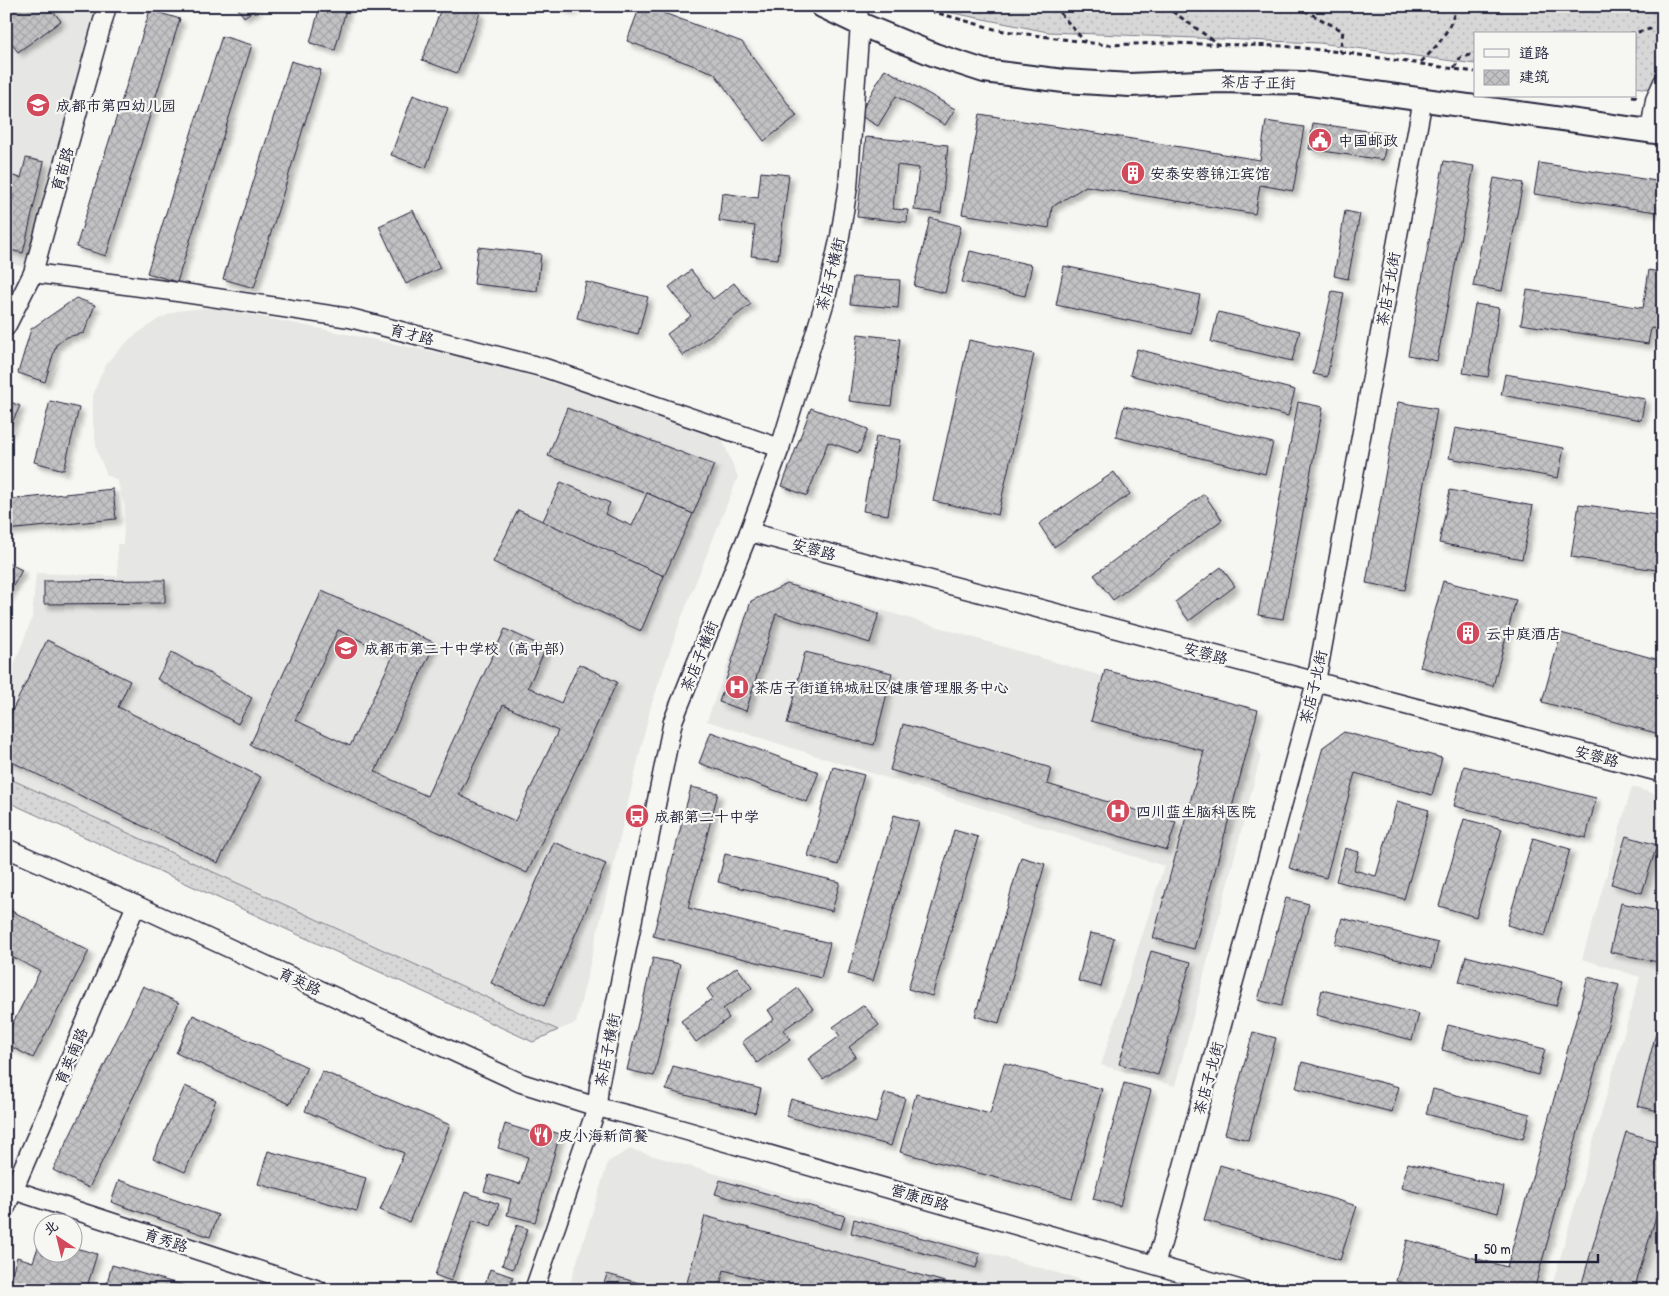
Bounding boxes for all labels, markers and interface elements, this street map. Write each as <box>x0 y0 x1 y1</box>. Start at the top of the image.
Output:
legend <box>1474 32 1636 98</box>
text: 道路 <box>1519 42 1549 63</box>
text: 建筑 <box>1519 66 1549 87</box>
street label: 茶店子正街 <box>1220 71 1296 93</box>
school or university icon: 成都市第四幼儿园 <box>25 92 51 118</box>
place label: 成都市第四幼儿园 <box>56 95 176 116</box>
public building icon: 中国邮政 <box>1307 127 1333 153</box>
place label: 中国邮政 <box>1338 130 1398 151</box>
street label: 育苗路 <box>46 144 78 194</box>
building icon: 安泰安蓉锦江宾馆 <box>1120 160 1146 186</box>
place label: 安泰安蓉锦江宾馆 <box>1150 163 1270 184</box>
street label: 茶店子横街 <box>811 235 849 313</box>
street label: 茶店子北街 <box>1371 250 1405 328</box>
street label: 育才路 <box>388 318 436 350</box>
street label: 安蓉路 <box>790 533 838 565</box>
street label: 茶店子横街 <box>675 617 723 695</box>
building icon: 云中庭酒店 <box>1455 620 1481 646</box>
place label: 云中庭酒店 <box>1486 623 1561 644</box>
school or university icon: 成都市第二十中学校（高中部） <box>333 635 359 661</box>
street label: 安蓉路 <box>1182 637 1230 669</box>
place label: 成都市第二十中学校（高中部） <box>364 638 574 659</box>
street label: 茶店子北街 <box>1294 648 1332 726</box>
hospital icon: 茶店子街道锦城社区健康管理服务中心 <box>724 674 750 700</box>
place label: 茶店子街道锦城社区健康管理服务中心 <box>754 677 1009 698</box>
street label: 安蓉路 <box>1573 740 1621 772</box>
hospital icon: 四川蓝生脑科医院 <box>1105 798 1131 824</box>
place label: 四川蓝生脑科医院 <box>1136 801 1256 822</box>
bus stop icon: 成都第二十中学 <box>624 803 650 829</box>
place label: 成都第二十中学 <box>654 806 759 827</box>
street label: 育英路 <box>275 962 325 1000</box>
street label: 茶店子横街 <box>590 1011 624 1089</box>
street label: 育英南路 <box>50 1024 92 1088</box>
street label: 茶店子北街 <box>1188 1039 1228 1117</box>
restaurant icon: 皮小海新简餐 <box>528 1122 554 1148</box>
place label: 皮小海新简餐 <box>558 1125 648 1146</box>
street label: 营康西路 <box>888 1179 952 1215</box>
north arrow <box>32 1214 82 1264</box>
text: 北 <box>39 1215 61 1239</box>
street label: 育秀路 <box>141 1223 191 1257</box>
scale bar <box>1476 1231 1599 1263</box>
text: 50 m <box>1484 1238 1511 1259</box>

